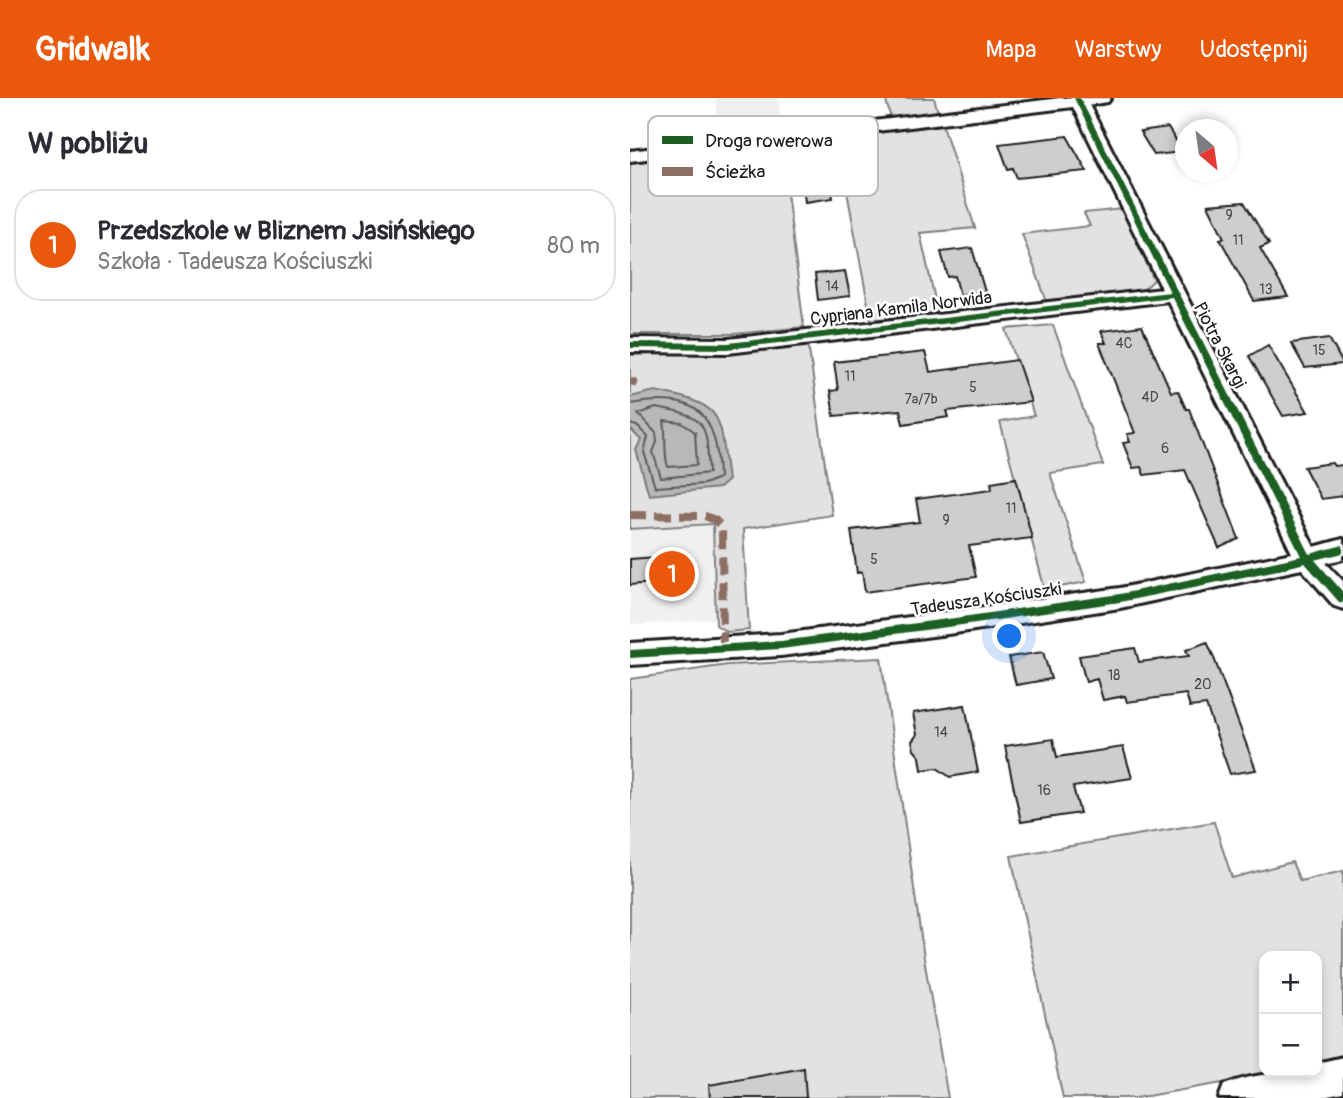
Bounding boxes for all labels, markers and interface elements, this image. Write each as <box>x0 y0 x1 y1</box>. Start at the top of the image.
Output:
text: Gridwalk <box>35 29 150 70</box>
text: Mapa <box>986 35 1036 64</box>
text: Warstwy <box>1074 35 1162 64</box>
text: Udostępnij <box>1200 35 1308 64</box>
legend <box>648 116 878 196</box>
north arrow <box>1175 119 1238 182</box>
text: W pobliżu <box>28 125 148 162</box>
text: Droga rowerowa <box>705 129 833 153</box>
text: Ścieżka <box>705 160 765 184</box>
house number: 9 <box>1225 207 1233 224</box>
text: Przedszkole w Bliznem Jasińskiego <box>97 215 475 247</box>
text: 1 <box>49 231 58 260</box>
text: 80 m <box>547 231 600 260</box>
house number: 11 <box>1233 232 1243 249</box>
text: Szkoła · Tadeusza Kościuszki <box>97 247 372 276</box>
house number: 14 <box>825 278 839 295</box>
house number: 13 <box>1259 281 1273 298</box>
street label: Cypriana Kamila Norwida <box>809 286 993 331</box>
street label: Piotra Skargi <box>1188 298 1251 392</box>
house number: 4C <box>1116 335 1133 352</box>
house number: 15 <box>1312 342 1326 359</box>
house number: 11 <box>845 368 855 385</box>
house number: 5 <box>969 379 977 396</box>
house number: 4D <box>1142 389 1159 406</box>
house number: 7a/7b <box>904 391 938 408</box>
house number: 6 <box>1161 440 1169 457</box>
house number: 11 <box>1006 500 1016 517</box>
house number: 9 <box>942 512 950 529</box>
pin: 1 <box>649 548 695 600</box>
house number: 5 <box>870 551 878 568</box>
street label: Tadeusza Kościuszki <box>909 578 1063 621</box>
your location <box>992 619 1026 653</box>
house number: 18 <box>1108 667 1120 684</box>
house number: 20 <box>1194 676 1212 693</box>
house number: 14 <box>934 724 948 741</box>
house number: 16 <box>1037 782 1051 799</box>
map controls <box>1259 951 1322 1077</box>
button: + <box>1259 951 1322 1014</box>
button: − <box>1259 1014 1322 1077</box>

